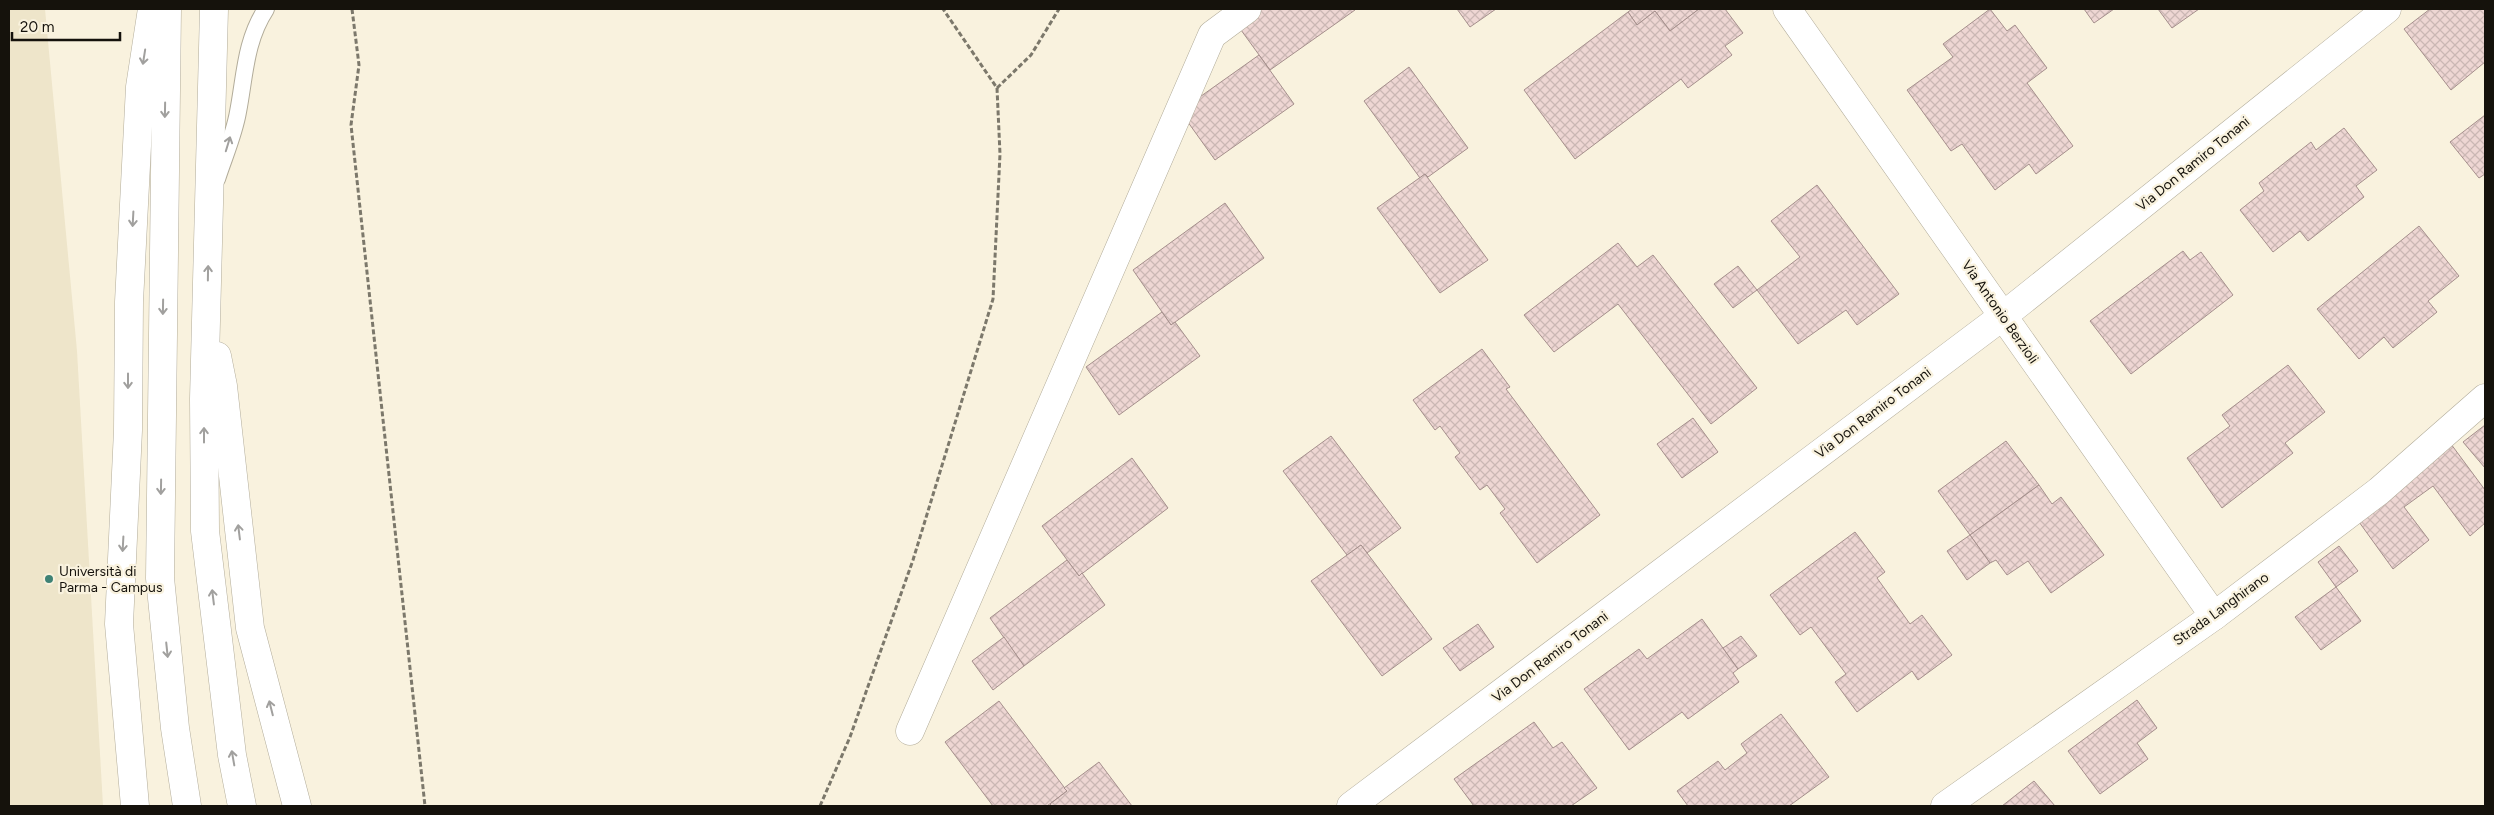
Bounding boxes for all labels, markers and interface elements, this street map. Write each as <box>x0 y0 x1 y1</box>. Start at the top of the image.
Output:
scale bar <box>12 10 120 42</box>
text: 20 m <box>20 18 54 36</box>
one-way arrow <box>139 49 149 65</box>
one-way arrow <box>161 102 170 118</box>
street label: Via Don Ramiro Tonani <box>2133 113 2253 215</box>
one-way arrow <box>224 137 234 153</box>
one-way arrow <box>128 210 138 227</box>
street label: Via Antonio Berzioli <box>1958 257 2042 367</box>
one-way arrow <box>203 265 212 281</box>
one-way arrow <box>158 299 168 315</box>
street label: Via Don Ramiro Tonani <box>1812 364 1934 462</box>
one-way arrow <box>123 373 133 389</box>
one-way arrow <box>200 427 209 443</box>
one-way arrow <box>156 479 166 495</box>
one-way arrow <box>234 524 244 540</box>
one-way arrow <box>118 535 127 551</box>
place label: Università di Parma - Campus <box>59 563 162 596</box>
street label: Strada Langhirano <box>2170 569 2272 649</box>
marker: Università di Parma - Campus <box>43 573 55 585</box>
one-way arrow <box>208 589 218 605</box>
street label: Via Don Ramiro Tonani <box>1489 608 1611 706</box>
one-way arrow <box>162 641 172 657</box>
one-way arrow <box>265 701 275 717</box>
one-way arrow <box>228 751 238 767</box>

